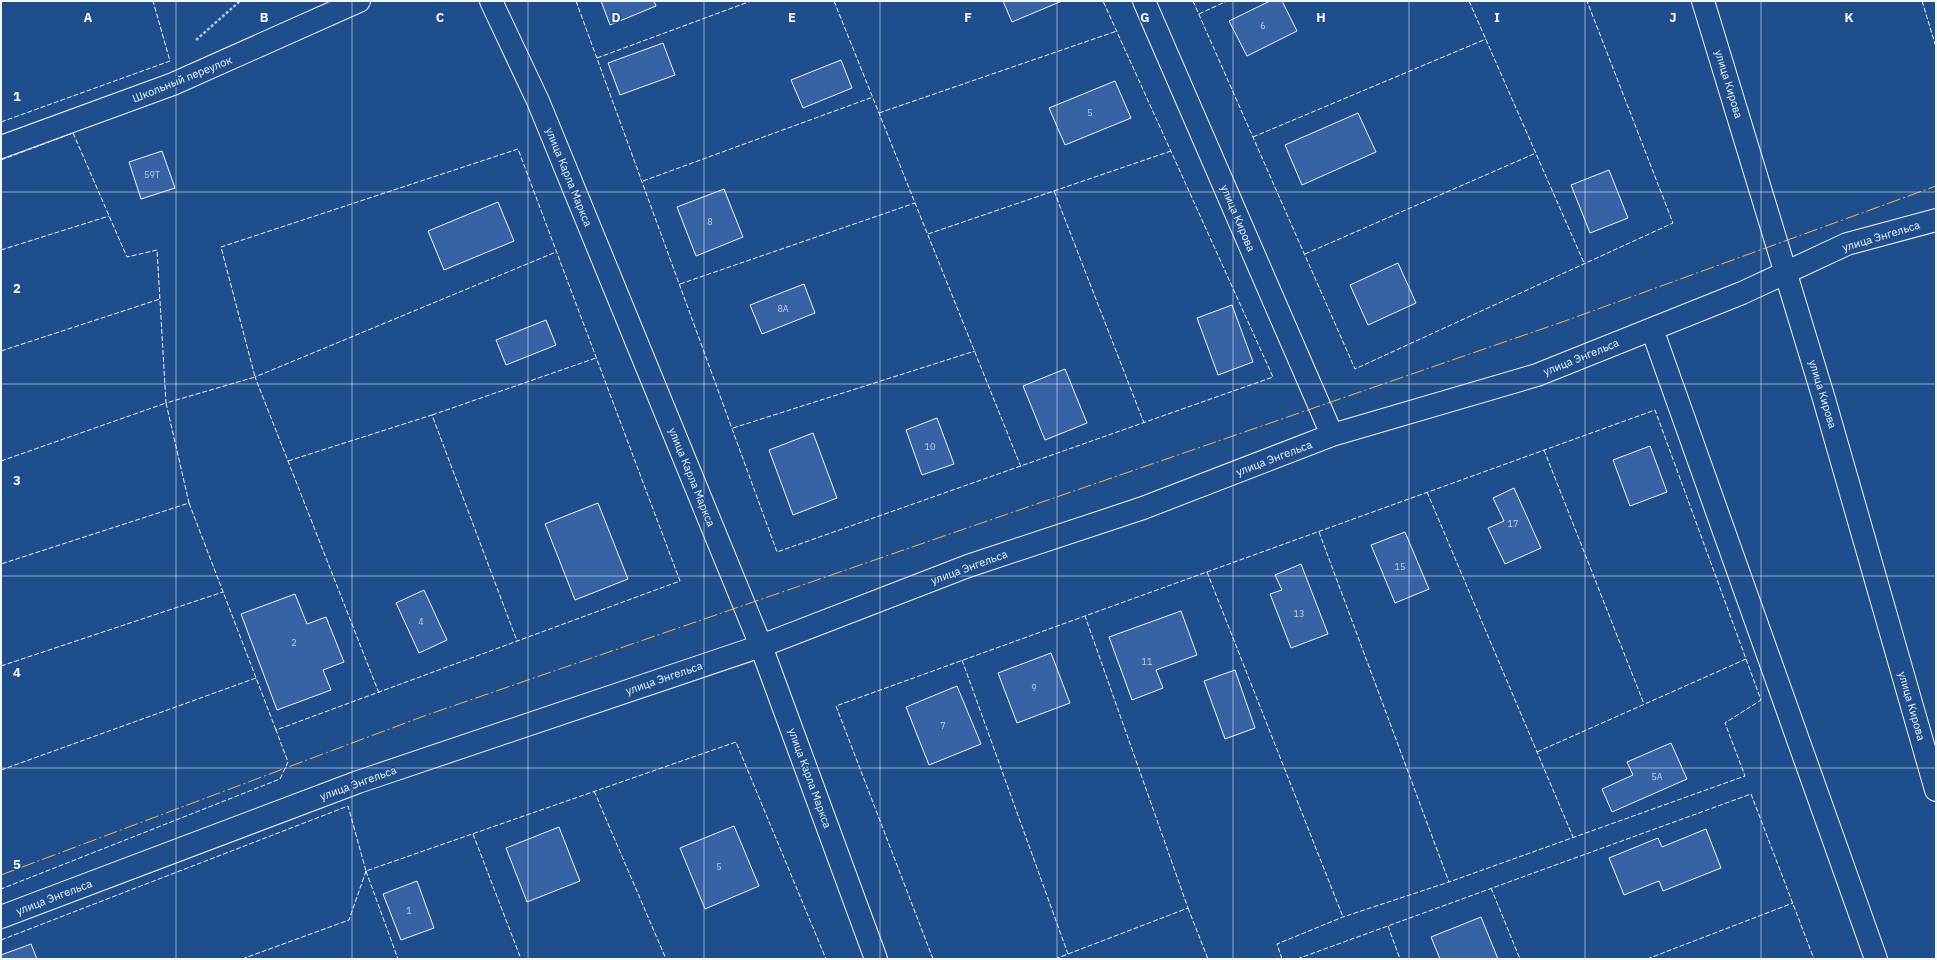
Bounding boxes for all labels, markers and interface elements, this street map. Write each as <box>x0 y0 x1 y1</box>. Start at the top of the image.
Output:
text: A <box>84 9 93 26</box>
text: B <box>260 9 269 26</box>
text: C <box>436 9 445 26</box>
text: D <box>611 9 621 26</box>
text: E <box>788 9 796 26</box>
text: F <box>964 9 972 26</box>
text: G <box>1140 9 1150 26</box>
text: H <box>1316 9 1326 26</box>
text: I <box>1494 9 1500 26</box>
text: J <box>1669 9 1677 26</box>
text: K <box>1844 9 1854 26</box>
house number: 6 <box>1260 20 1266 31</box>
street label: улица Кирова <box>1712 48 1746 120</box>
street label: Школьный переулок <box>130 53 234 105</box>
text: 1 <box>13 88 21 105</box>
house number: 5 <box>1087 107 1093 118</box>
street label: улица Карла Маркса <box>543 125 595 229</box>
house number: 59Т <box>144 169 160 180</box>
street label: улица Кирова <box>1218 182 1258 254</box>
house number: 8 <box>707 216 713 227</box>
street label: улица Энгельса <box>1840 218 1922 254</box>
text: 2 <box>13 280 21 297</box>
house number: 8А <box>777 303 789 314</box>
street label: улица Энгельса <box>1541 335 1621 379</box>
street label: улица Кирова <box>1806 358 1840 430</box>
street label: улица Карла Маркса <box>666 425 718 529</box>
street label: улица Энгельса <box>1234 437 1314 479</box>
house number: 10 <box>925 441 935 452</box>
text: 3 <box>13 472 21 489</box>
house number: 17 <box>1508 518 1518 529</box>
street label: улица Энгельса <box>929 547 1009 587</box>
house number: 15 <box>1395 561 1405 572</box>
house number: 13 <box>1294 608 1304 619</box>
house number: 4 <box>418 616 424 627</box>
house number: 2 <box>291 637 297 648</box>
house number: 11 <box>1142 656 1152 667</box>
street label: улица Энгельса <box>624 658 704 698</box>
text: 4 <box>13 664 21 681</box>
street label: улица Кирова <box>1895 670 1929 742</box>
house number: 9 <box>1031 682 1037 693</box>
house number: 7 <box>940 720 946 731</box>
street label: улица Карла Маркса <box>785 726 835 830</box>
street label: улица Энгельса <box>318 763 398 803</box>
house number: 5А <box>1651 771 1663 782</box>
text: 5 <box>13 856 21 873</box>
house number: 5 <box>716 861 722 872</box>
street label: улица Энгельса <box>14 876 94 918</box>
house number: 1 <box>406 905 412 916</box>

